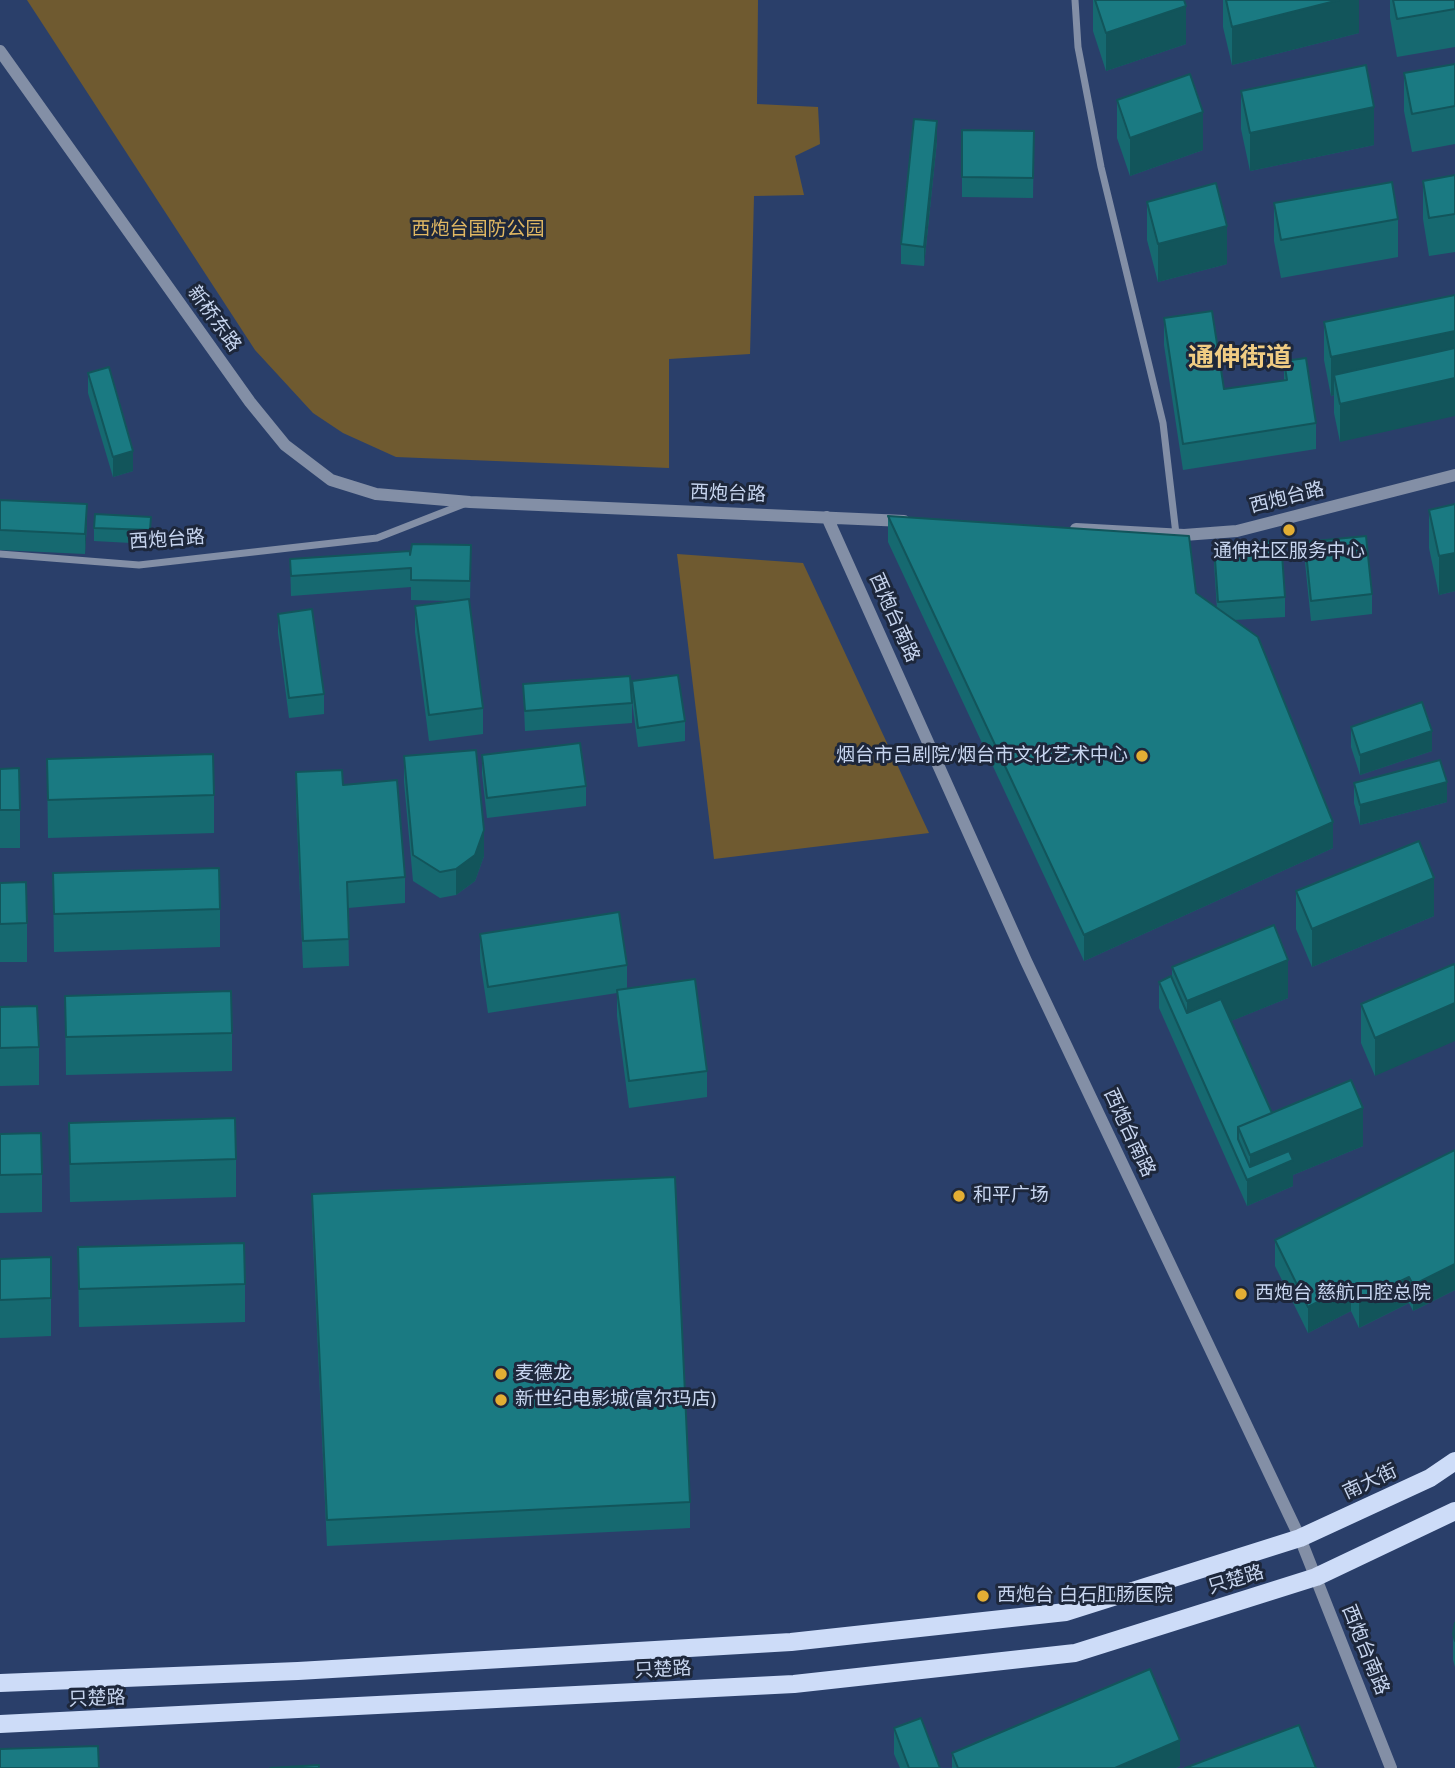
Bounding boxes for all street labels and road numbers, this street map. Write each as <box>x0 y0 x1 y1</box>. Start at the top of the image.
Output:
street label: 新桥东路 <box>182 282 246 356</box>
street label: 西炮台路 <box>1247 478 1327 518</box>
street label: 西炮台路 <box>690 481 766 507</box>
street label: 西炮台路 <box>128 526 206 554</box>
street label: 西炮台南路 <box>864 570 924 666</box>
street label: 西炮台南路 <box>1099 1085 1159 1181</box>
street label: 南大街 <box>1339 1460 1401 1504</box>
street label: 只楚路 <box>1205 1561 1267 1599</box>
street label: 西炮台南路 <box>1337 1602 1393 1698</box>
street label: 只楚路 <box>634 1657 692 1683</box>
street label: 只楚路 <box>68 1687 126 1711</box>

